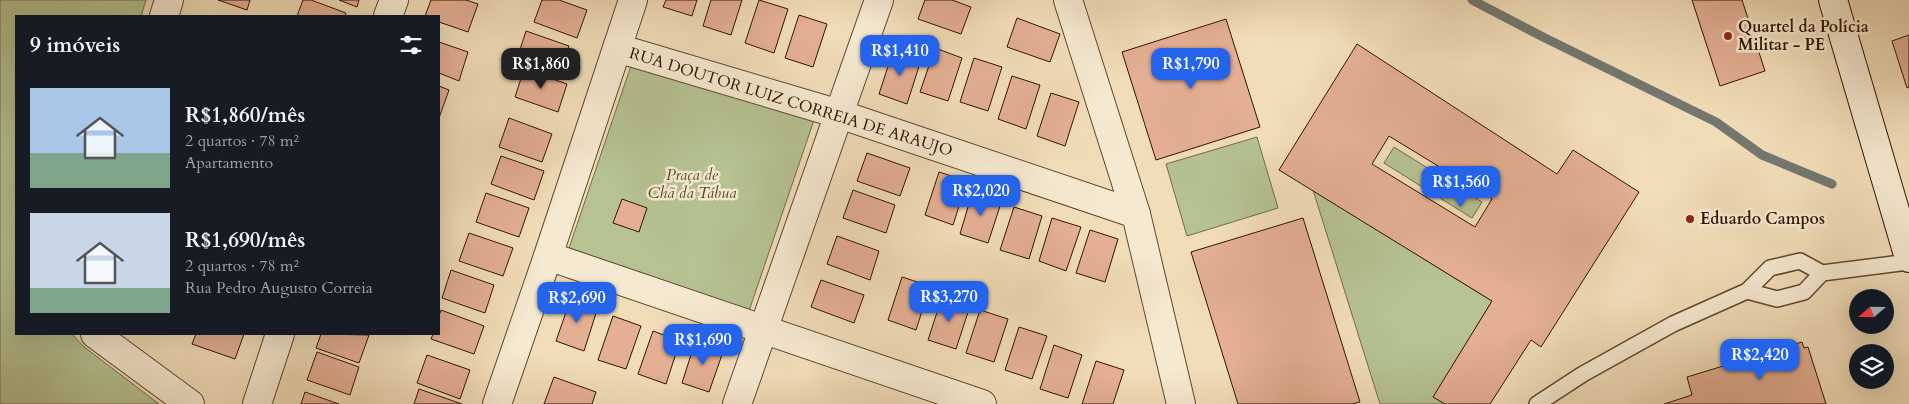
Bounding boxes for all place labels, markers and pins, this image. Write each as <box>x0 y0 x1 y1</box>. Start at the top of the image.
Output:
place label: Quartel da Polícia Militar - PE <box>1738 16 1869 56</box>
marker: Quartel da Polícia Militar - PE <box>1722 30 1734 42</box>
pin: R$1,410 <box>854 34 946 77</box>
pin: R$1,860 <box>495 48 587 90</box>
pin: R$1,790 <box>1145 48 1237 90</box>
pin: R$1,560 <box>1415 166 1507 208</box>
pin: R$2,020 <box>935 174 1027 217</box>
place label: Eduardo Campos <box>1700 208 1825 230</box>
marker: Eduardo Campos <box>1684 213 1696 225</box>
pin: R$3,270 <box>903 280 995 323</box>
pin: R$2,690 <box>531 282 623 324</box>
pin: R$1,690 <box>657 324 749 366</box>
pin: R$2,420 <box>1714 338 1806 381</box>

